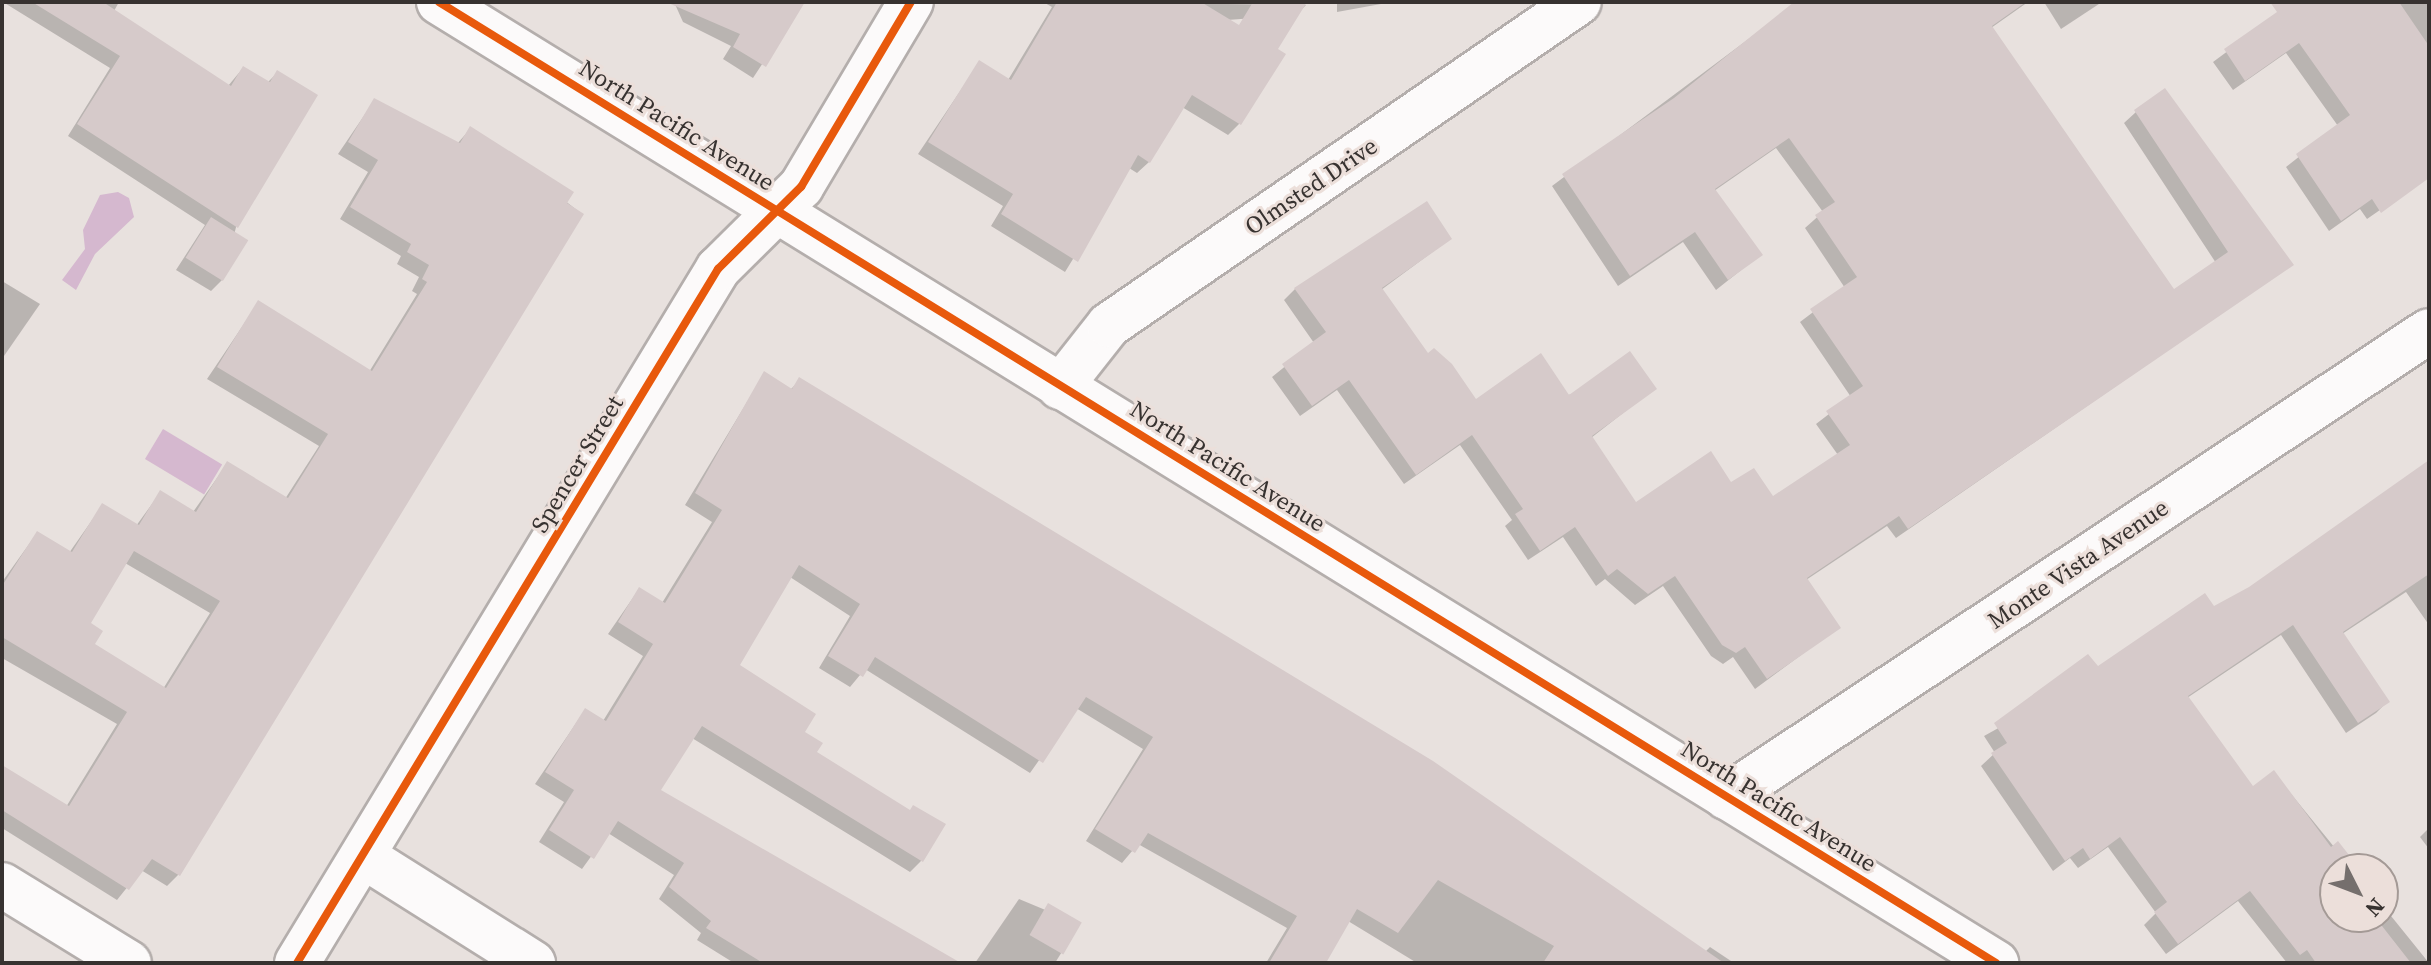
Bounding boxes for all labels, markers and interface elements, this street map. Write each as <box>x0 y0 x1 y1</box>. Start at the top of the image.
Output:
street label: North Pacific Avenue <box>574 53 780 197</box>
street label: Olmsted Drive <box>1239 131 1383 241</box>
street label: Spencer Street <box>525 390 629 538</box>
street label: North Pacific Avenue <box>1125 394 1331 538</box>
street label: Monte Vista Avenue <box>1982 493 2174 635</box>
street label: North Pacific Avenue <box>1676 734 1882 878</box>
north arrow <box>2319 853 2399 933</box>
text: N <box>2359 892 2392 924</box>

